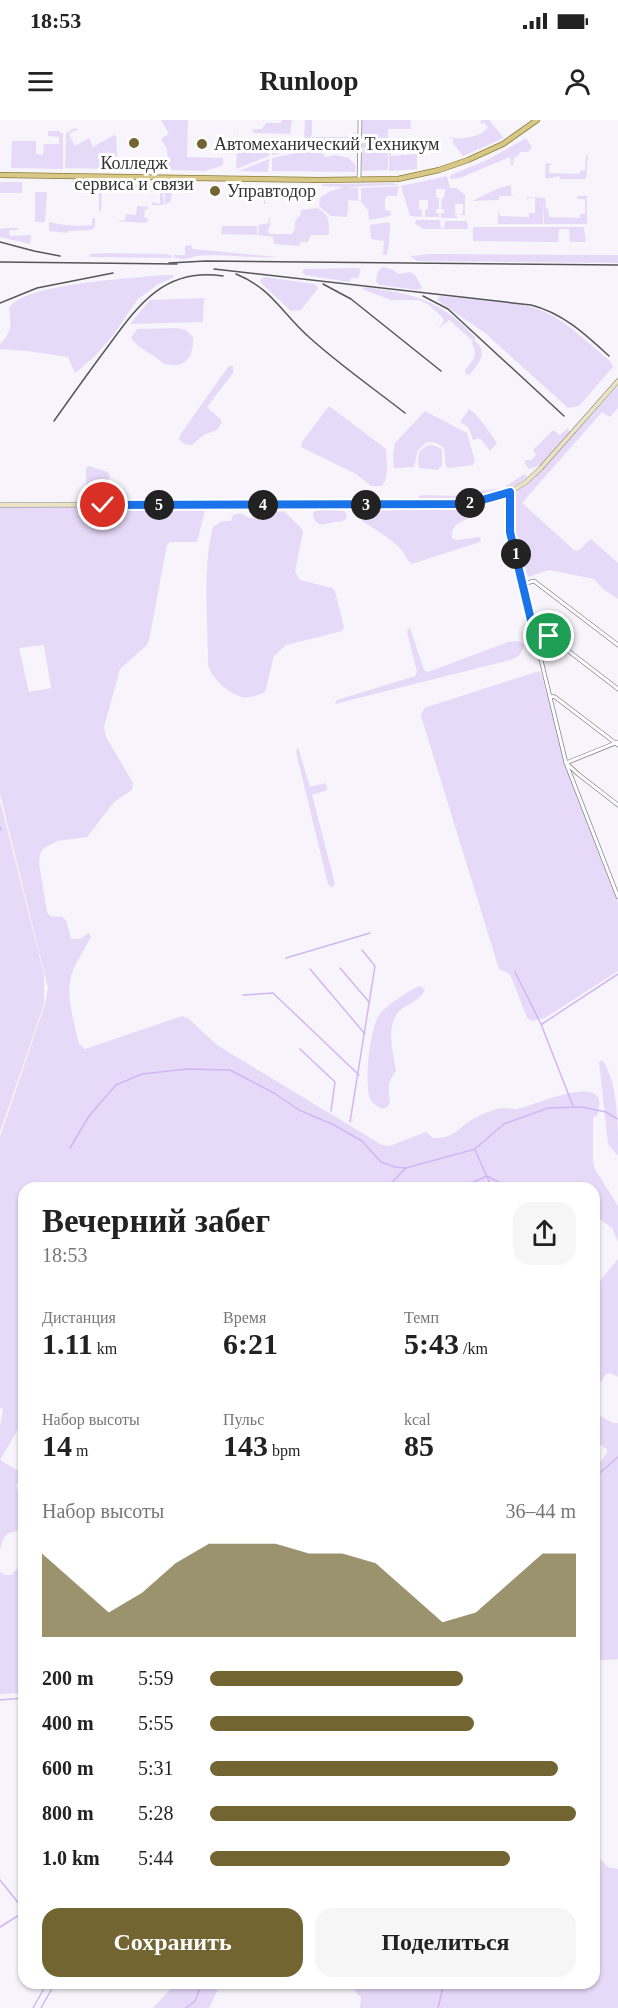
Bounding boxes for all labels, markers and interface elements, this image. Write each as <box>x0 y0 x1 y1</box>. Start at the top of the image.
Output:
text: 18:53 <box>30 8 81 33</box>
icon: menu <box>24 65 57 98</box>
icon: person <box>561 65 594 98</box>
text: Runloop <box>259 66 359 96</box>
place label: Автомеханический Техникум <box>214 134 439 154</box>
marker: Колледж сервиса и связи <box>127 136 141 150</box>
marker: Автомеханический Техникум <box>195 137 209 151</box>
place label: Колледж сервиса и связи <box>74 153 194 194</box>
place label: Управтодор <box>227 181 316 201</box>
marker: Управтодор <box>208 184 222 198</box>
pin <box>77 479 128 530</box>
icon: check <box>86 488 119 521</box>
pin: 2 <box>455 488 485 518</box>
pin: 5 <box>144 490 174 520</box>
pin: 4 <box>248 490 278 520</box>
pin: 3 <box>351 490 381 520</box>
text: 2 <box>466 494 474 511</box>
text: 5 <box>155 496 163 513</box>
text: 4 <box>259 496 267 513</box>
text: 3 <box>362 496 370 513</box>
pin: 1 <box>501 539 531 569</box>
text: 1 <box>512 545 520 562</box>
pin <box>523 610 574 661</box>
icon: arrive <box>532 619 565 652</box>
button: share <box>513 1202 576 1265</box>
text: Вечерний забег <box>42 1203 270 1239</box>
text: 18:53 <box>42 1244 88 1266</box>
text: Дистанция <box>42 1309 116 1326</box>
text: Время <box>223 1309 266 1326</box>
text: Темп <box>404 1309 439 1326</box>
text: 1.11 <box>42 1327 93 1360</box>
text: 6:21 <box>223 1327 278 1360</box>
text: 5:43 <box>404 1327 459 1360</box>
text: km <box>93 1340 117 1357</box>
text: /km <box>459 1340 488 1357</box>
text: Набор высоты <box>42 1411 140 1428</box>
text: Пульс <box>223 1411 264 1428</box>
text: kcal <box>404 1411 431 1428</box>
text: 14 <box>42 1429 72 1462</box>
text: 143 <box>223 1429 268 1462</box>
text: 85 <box>404 1429 434 1462</box>
text: m <box>72 1442 88 1459</box>
text: bpm <box>268 1442 300 1459</box>
text: Набор высоты <box>42 1500 164 1522</box>
text: 36–44 m <box>505 1500 576 1522</box>
text: 200 m <box>42 1667 94 1689</box>
text: 5:59 <box>138 1667 174 1689</box>
text: 400 m <box>42 1712 94 1734</box>
text: 5:55 <box>138 1712 174 1734</box>
text: 600 m <box>42 1757 94 1779</box>
text: 5:31 <box>138 1757 174 1779</box>
text: 800 m <box>42 1802 94 1824</box>
text: 5:28 <box>138 1802 174 1824</box>
text: 1.0 km <box>42 1847 100 1869</box>
text: 5:44 <box>138 1847 174 1869</box>
button: Сохранить <box>42 1908 303 1977</box>
button: Поделиться <box>315 1908 576 1977</box>

